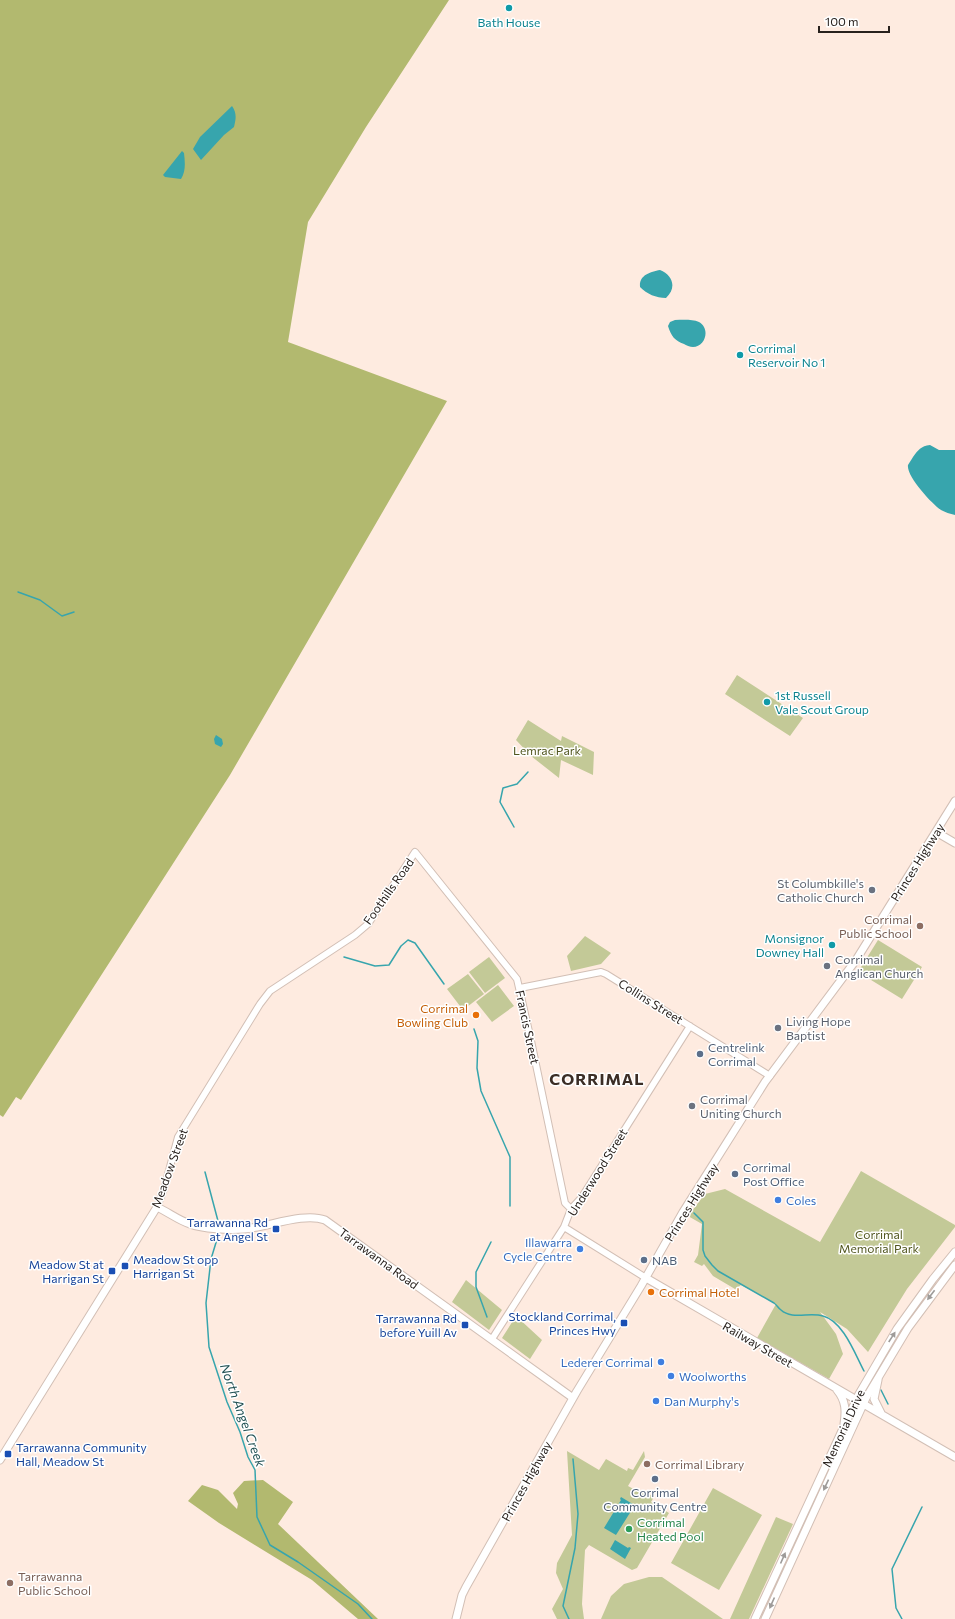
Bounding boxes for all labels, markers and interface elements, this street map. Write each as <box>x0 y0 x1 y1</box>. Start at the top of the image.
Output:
marker: Bath House <box>504 3 514 13</box>
scale bar <box>819 8 889 34</box>
text: 100 m <box>825 14 859 28</box>
place label: Bath House <box>478 15 540 29</box>
place label: Corrimal Reservoir No 1 <box>748 341 826 369</box>
marker: Corrimal Reservoir No 1 <box>735 350 745 360</box>
place label: 1st Russell Vale Scout Group <box>775 688 869 716</box>
marker: 1st Russell Vale Scout Group <box>762 697 772 707</box>
park label: Lemrac Park <box>513 743 581 757</box>
street label: Princes Highway <box>887 820 947 904</box>
street label: Foothills Road <box>360 855 416 927</box>
place label: St Columbkille's Catholic Church <box>777 876 864 904</box>
marker: St Columbkille's Catholic Church <box>867 885 877 895</box>
place label: Corrimal Public School <box>839 912 912 940</box>
marker: Corrimal Public School <box>915 921 925 931</box>
place label: Monsignor Downey Hall <box>756 931 824 959</box>
marker: Monsignor Downey Hall <box>827 940 837 950</box>
place label: Corrimal Anglican Church <box>835 952 923 980</box>
marker: Corrimal Anglican Church <box>822 961 832 971</box>
street label: Collins Street <box>616 976 686 1026</box>
street label: Francis Street <box>513 989 543 1065</box>
place label: Corrimal Bowling Club <box>397 1001 468 1029</box>
marker: Corrimal Bowling Club <box>471 1010 481 1020</box>
place label: Living Hope Baptist <box>786 1014 850 1042</box>
marker: Living Hope Baptist <box>773 1023 783 1033</box>
place label: Centrelink Corrimal <box>708 1040 765 1068</box>
marker: Centrelink Corrimal <box>695 1049 705 1059</box>
district label: CORRIMAL <box>549 1069 645 1088</box>
place label: Corrimal Uniting Church <box>700 1092 782 1120</box>
marker: Corrimal Uniting Church <box>687 1101 697 1111</box>
street label: Meadow Street <box>148 1126 190 1210</box>
street label: Underwood Street <box>564 1126 630 1218</box>
street label: Princes Highway <box>661 1160 721 1244</box>
place label: Corrimal Post Office <box>743 1160 804 1188</box>
marker: Corrimal Post Office <box>730 1169 740 1179</box>
place label: Coles <box>786 1193 816 1207</box>
marker: Coles <box>773 1195 783 1205</box>
place label: Tarrawanna Rd at Angel St <box>187 1215 268 1243</box>
marker: Tarrawanna Rd at Angel St <box>271 1224 281 1234</box>
street label: Tarrawanna Road <box>337 1225 421 1292</box>
park label: Corrimal Memorial Park <box>839 1227 920 1255</box>
place label: Illawarra Cycle Centre <box>503 1235 572 1263</box>
marker: Illawarra Cycle Centre <box>575 1244 585 1254</box>
place label: Meadow St opp Harrigan St <box>133 1252 218 1280</box>
place label: NAB <box>652 1253 677 1267</box>
marker: NAB <box>639 1255 649 1265</box>
place label: Meadow St at Harrigan St <box>29 1257 104 1285</box>
marker: Meadow St opp Harrigan St <box>120 1261 130 1271</box>
marker: Meadow St at Harrigan St <box>107 1266 117 1276</box>
place label: Corrimal Hotel <box>659 1285 739 1299</box>
marker: Corrimal Hotel <box>646 1287 656 1297</box>
one-way arrow <box>927 1290 935 1301</box>
place label: Stockland Corrimal, Princes Hwy <box>509 1309 616 1337</box>
place label: Tarrawanna Rd before Yuill Av <box>376 1311 457 1339</box>
marker: Stockland Corrimal, Princes Hwy <box>619 1318 629 1328</box>
street label: Railway Street <box>721 1318 796 1370</box>
marker: Tarrawanna Rd before Yuill Av <box>460 1320 470 1330</box>
one-way arrow <box>888 1332 896 1342</box>
place label: Lederer Corrimal <box>561 1355 653 1369</box>
marker: Lederer Corrimal <box>656 1357 666 1367</box>
water label: North Angel Creek <box>217 1361 269 1470</box>
place label: Woolworths <box>679 1369 746 1383</box>
marker: Woolworths <box>666 1371 676 1381</box>
street label: Memorial Drive <box>819 1387 867 1469</box>
place label: Dan Murphy's <box>664 1394 739 1408</box>
marker: Dan Murphy's <box>651 1396 661 1406</box>
street label: Princes Highway <box>498 1438 554 1524</box>
place label: Tarrawanna Community Hall, Meadow St <box>16 1440 147 1468</box>
marker: Tarrawanna Community Hall, Meadow St <box>3 1449 13 1459</box>
place label: Corrimal Library <box>655 1457 744 1471</box>
marker: Corrimal Library <box>642 1459 652 1469</box>
marker: Corrimal Community Centre <box>650 1474 660 1484</box>
one-way arrow <box>823 1479 829 1490</box>
place label: Corrimal Community Centre <box>603 1485 707 1513</box>
place label: Corrimal Heated Pool <box>637 1515 704 1543</box>
marker: Corrimal Heated Pool <box>624 1524 634 1534</box>
one-way arrow <box>780 1552 786 1564</box>
place label: Tarrawanna Public School <box>18 1569 91 1597</box>
marker: Tarrawanna Public School <box>5 1578 15 1588</box>
one-way arrow <box>769 1598 775 1609</box>

